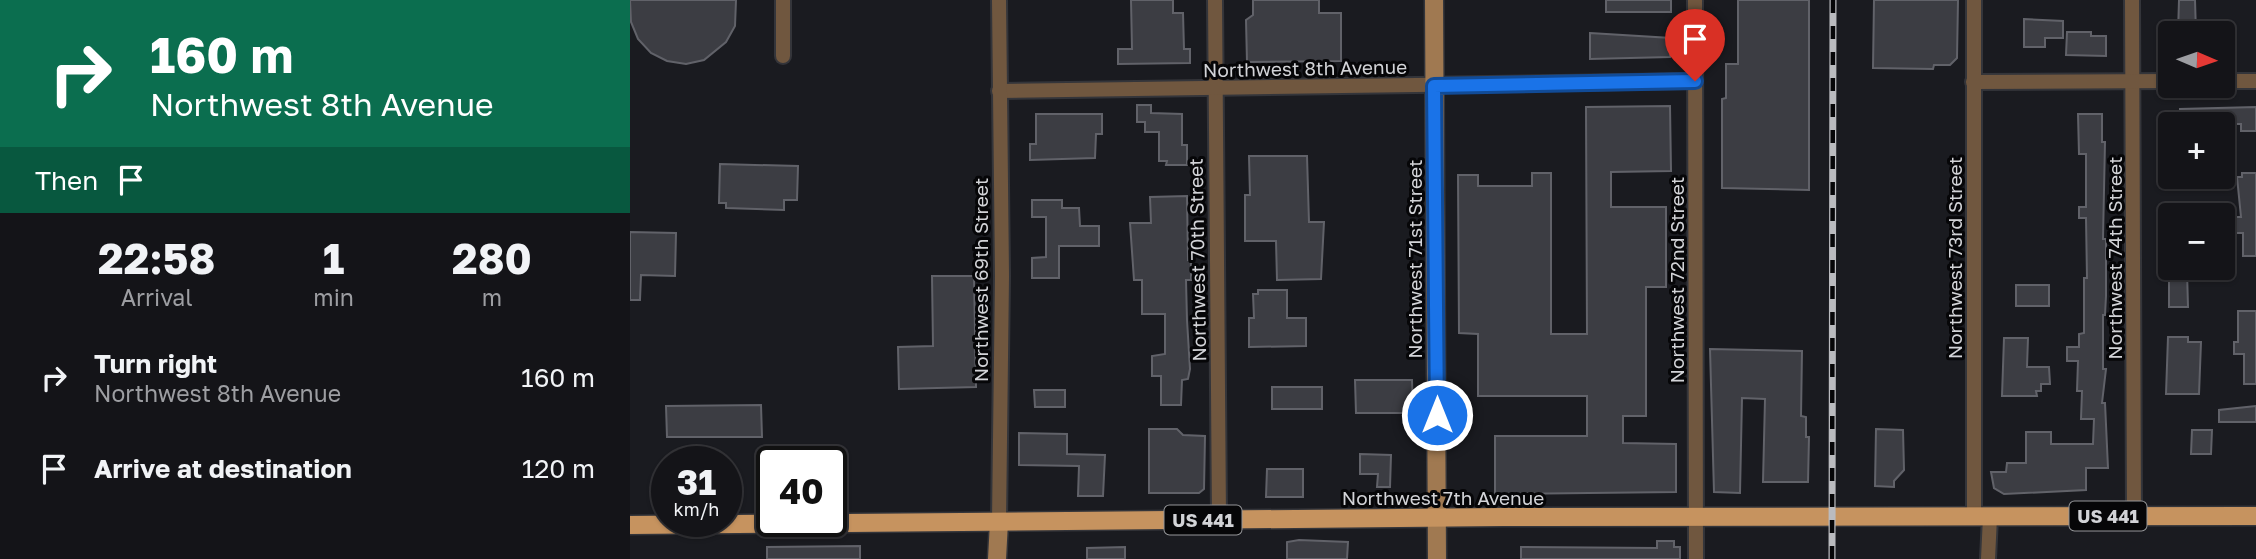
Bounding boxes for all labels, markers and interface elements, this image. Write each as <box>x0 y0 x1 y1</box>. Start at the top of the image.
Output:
pin <box>1665 9 1725 81</box>
icon: arrive <box>1676 20 1714 58</box>
north arrow <box>2158 21 2235 98</box>
map controls <box>2158 21 2235 280</box>
text: 160 m <box>150 25 293 84</box>
icon: right <box>35 28 126 119</box>
street label: Northwest 8th Avenue <box>1203 55 1407 81</box>
text: Northwest 8th Avenue <box>150 85 494 123</box>
button: + <box>2158 112 2235 189</box>
street label: Northwest 74th Street <box>2103 156 2126 360</box>
street label: Northwest 73rd Street <box>1943 157 1966 359</box>
street label: Northwest 70th Street <box>1184 158 1210 362</box>
street label: Northwest 71st Street <box>1403 159 1426 359</box>
icon: arrive <box>112 161 150 199</box>
text: Then <box>35 165 98 196</box>
street label: Northwest 72nd Street <box>1665 177 1688 383</box>
street label: Northwest 69th Street <box>969 178 992 382</box>
button: − <box>2158 203 2235 280</box>
text: 22:58 <box>98 233 215 283</box>
text: 1 <box>323 233 345 283</box>
text: 280 <box>452 233 532 283</box>
text: Arrival <box>121 283 193 311</box>
text: min <box>313 283 354 311</box>
text: m <box>482 283 502 311</box>
text: Turn right <box>94 348 217 379</box>
icon: right <box>35 359 73 397</box>
text: 160 m <box>521 362 595 393</box>
position arrow <box>1400 378 1474 452</box>
text: Northwest 8th Avenue <box>94 379 341 407</box>
speed limit sign: 40 <box>756 446 847 537</box>
icon: arrive <box>35 450 73 488</box>
text: Arrive at destination <box>94 453 352 484</box>
text: 120 m <box>522 453 595 484</box>
text: 31 <box>677 461 716 503</box>
street label: Northwest 7th Avenue <box>1342 486 1544 509</box>
text: km/h <box>674 498 719 520</box>
road number: US 441 <box>2070 502 2146 530</box>
road number: US 441 <box>1164 506 1242 534</box>

